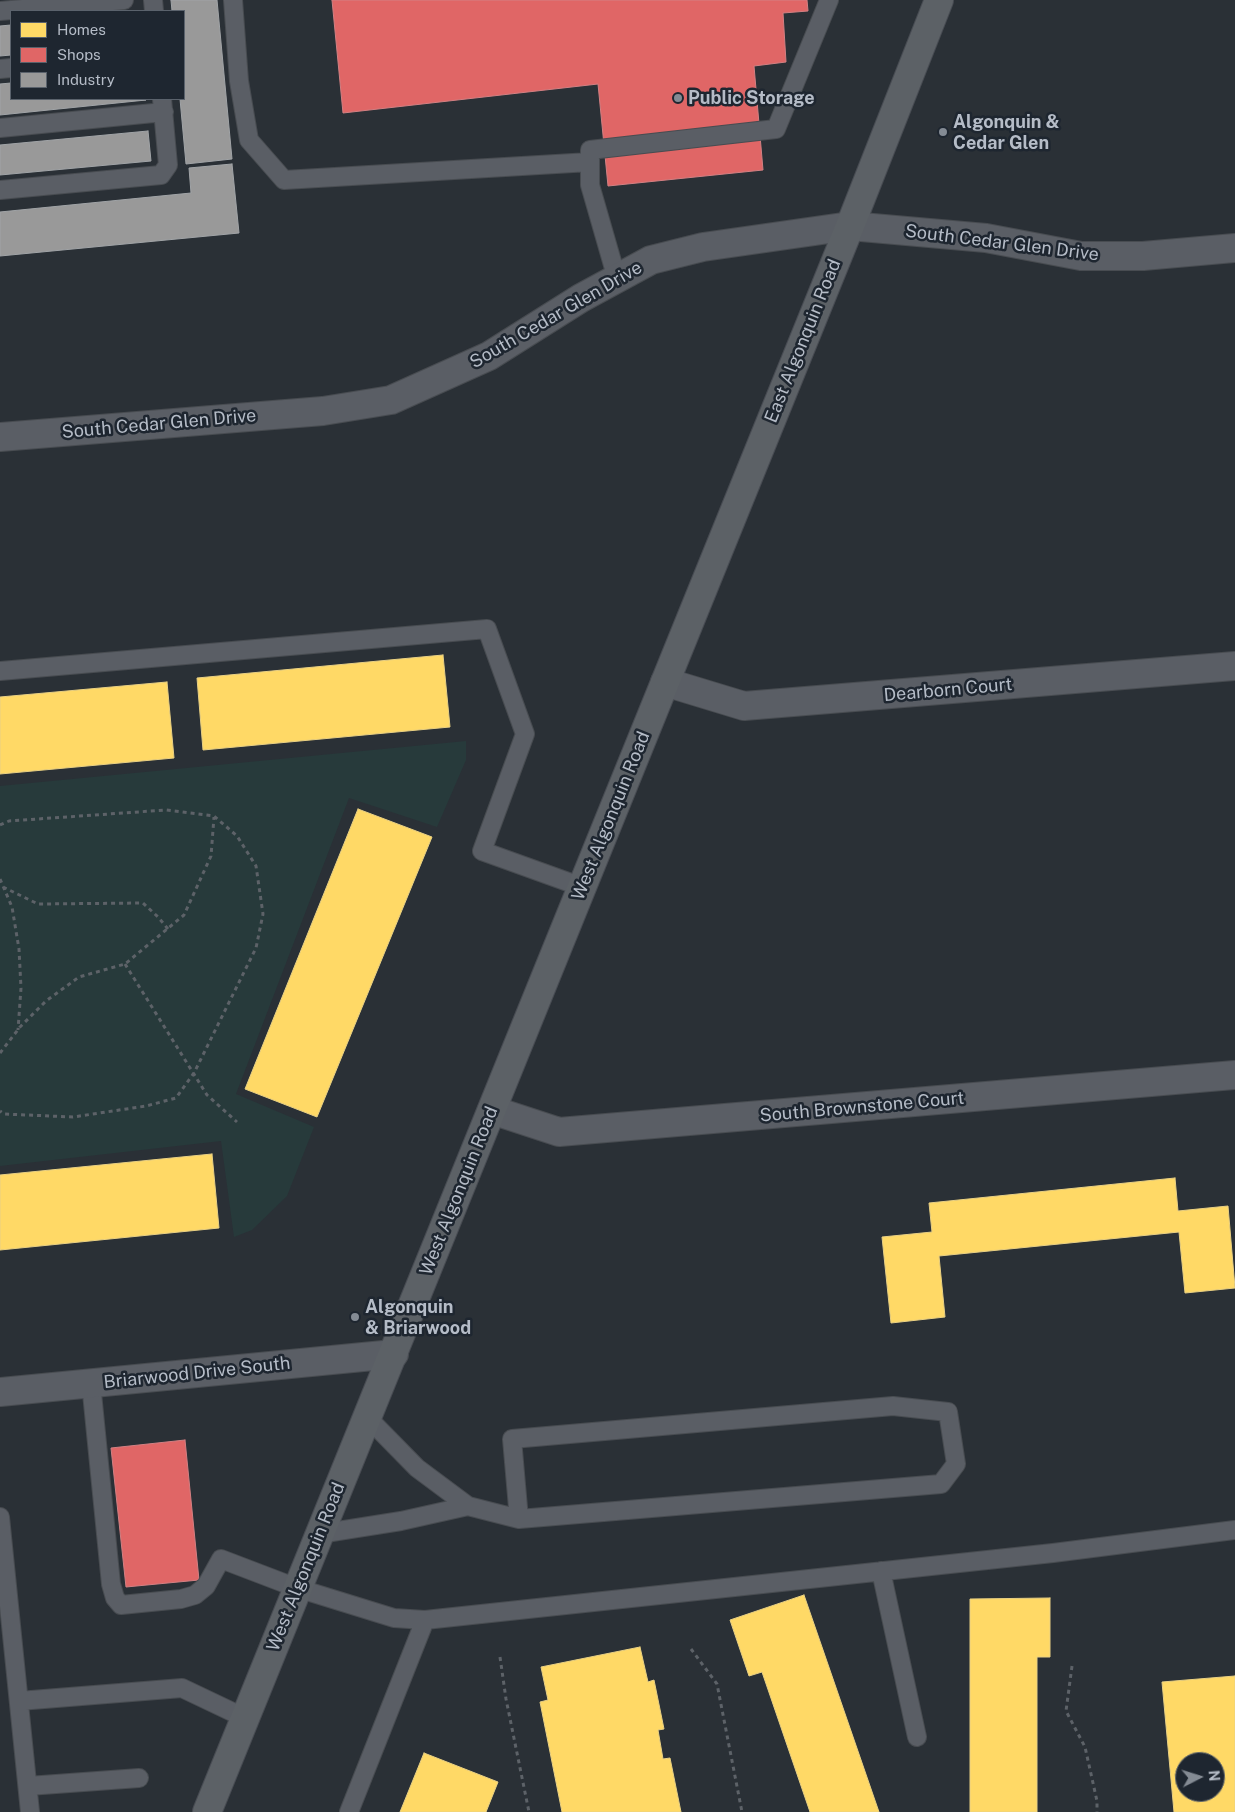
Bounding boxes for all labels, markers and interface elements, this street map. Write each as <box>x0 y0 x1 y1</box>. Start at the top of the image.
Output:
legend <box>10 10 185 100</box>
text: Homes <box>57 21 106 38</box>
text: Shops <box>57 46 101 63</box>
text: Industry <box>57 71 115 88</box>
place label: Public Storage <box>688 87 815 109</box>
marker: Public Storage <box>672 92 684 104</box>
place label: Algonquin & Cedar Glen <box>953 111 1060 154</box>
marker: Algonquin & Cedar Glen <box>937 126 949 138</box>
street label: South Cedar Glen Drive <box>904 220 1100 266</box>
street label: East Algonquin Road <box>760 256 846 426</box>
street label: South Cedar Glen Drive <box>466 257 646 373</box>
street label: South Cedar Glen Drive <box>61 405 257 443</box>
street label: Dearborn Court <box>883 674 1013 706</box>
street label: West Algonquin Road <box>567 729 655 903</box>
street label: South Brownstone Court <box>759 1087 965 1127</box>
street label: West Algonquin Road <box>415 1104 503 1278</box>
place label: Algonquin & Briarwood <box>365 1296 471 1338</box>
marker: Algonquin & Briarwood <box>349 1311 361 1323</box>
street label: Briarwood Drive South <box>103 1352 291 1394</box>
street label: West Algonquin Road <box>262 1480 350 1654</box>
north arrow <box>1175 1752 1225 1802</box>
text: N <box>1205 1770 1222 1782</box>

